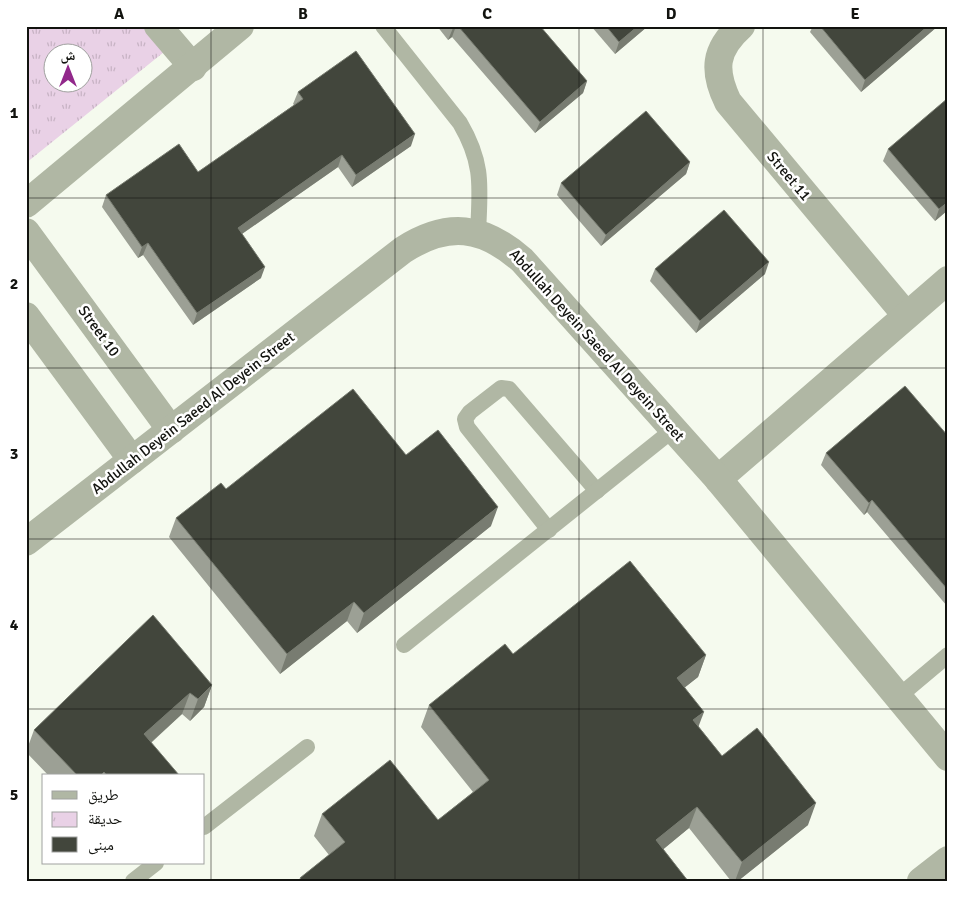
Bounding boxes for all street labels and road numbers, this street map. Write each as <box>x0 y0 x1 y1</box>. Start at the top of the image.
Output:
street label: Street 11 <box>763 148 815 204</box>
street label: Abdullah Deyein Saeed Al Deyein Street <box>506 245 688 445</box>
street label: Street 10 <box>74 302 124 360</box>
street label: Abdullah Deyein Saeed Al Deyein Street <box>88 328 298 498</box>

